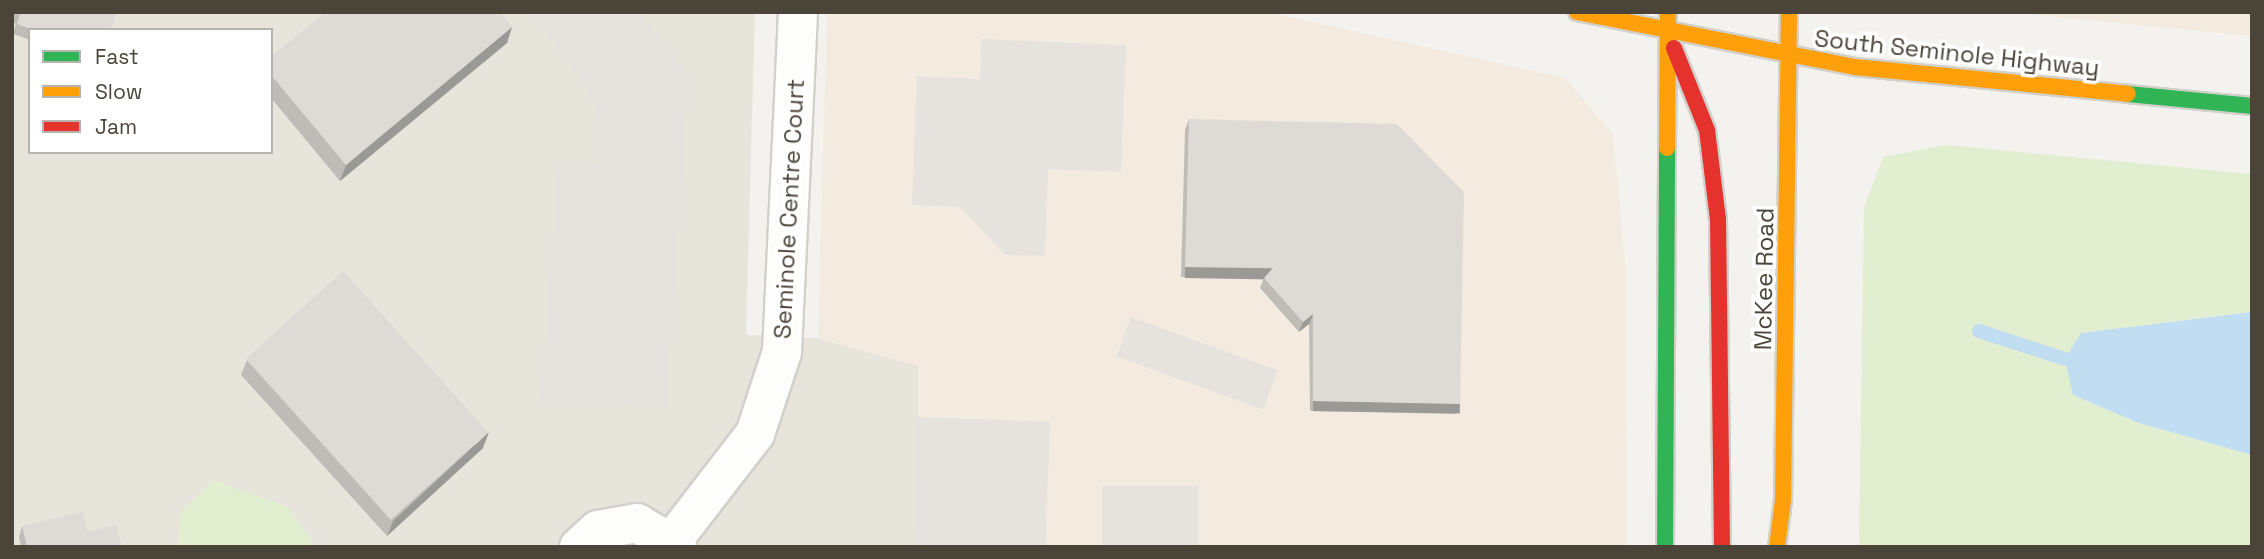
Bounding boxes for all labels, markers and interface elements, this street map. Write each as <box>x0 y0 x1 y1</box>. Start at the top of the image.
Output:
street label: South Seminole Highway <box>1813 24 2101 82</box>
legend <box>28 28 273 154</box>
text: Fast <box>95 43 139 70</box>
text: Slow <box>95 78 143 105</box>
street label: Seminole Centre Court <box>768 78 810 340</box>
text: Jam <box>95 113 137 140</box>
street label: McKee Road <box>1748 207 1780 351</box>

